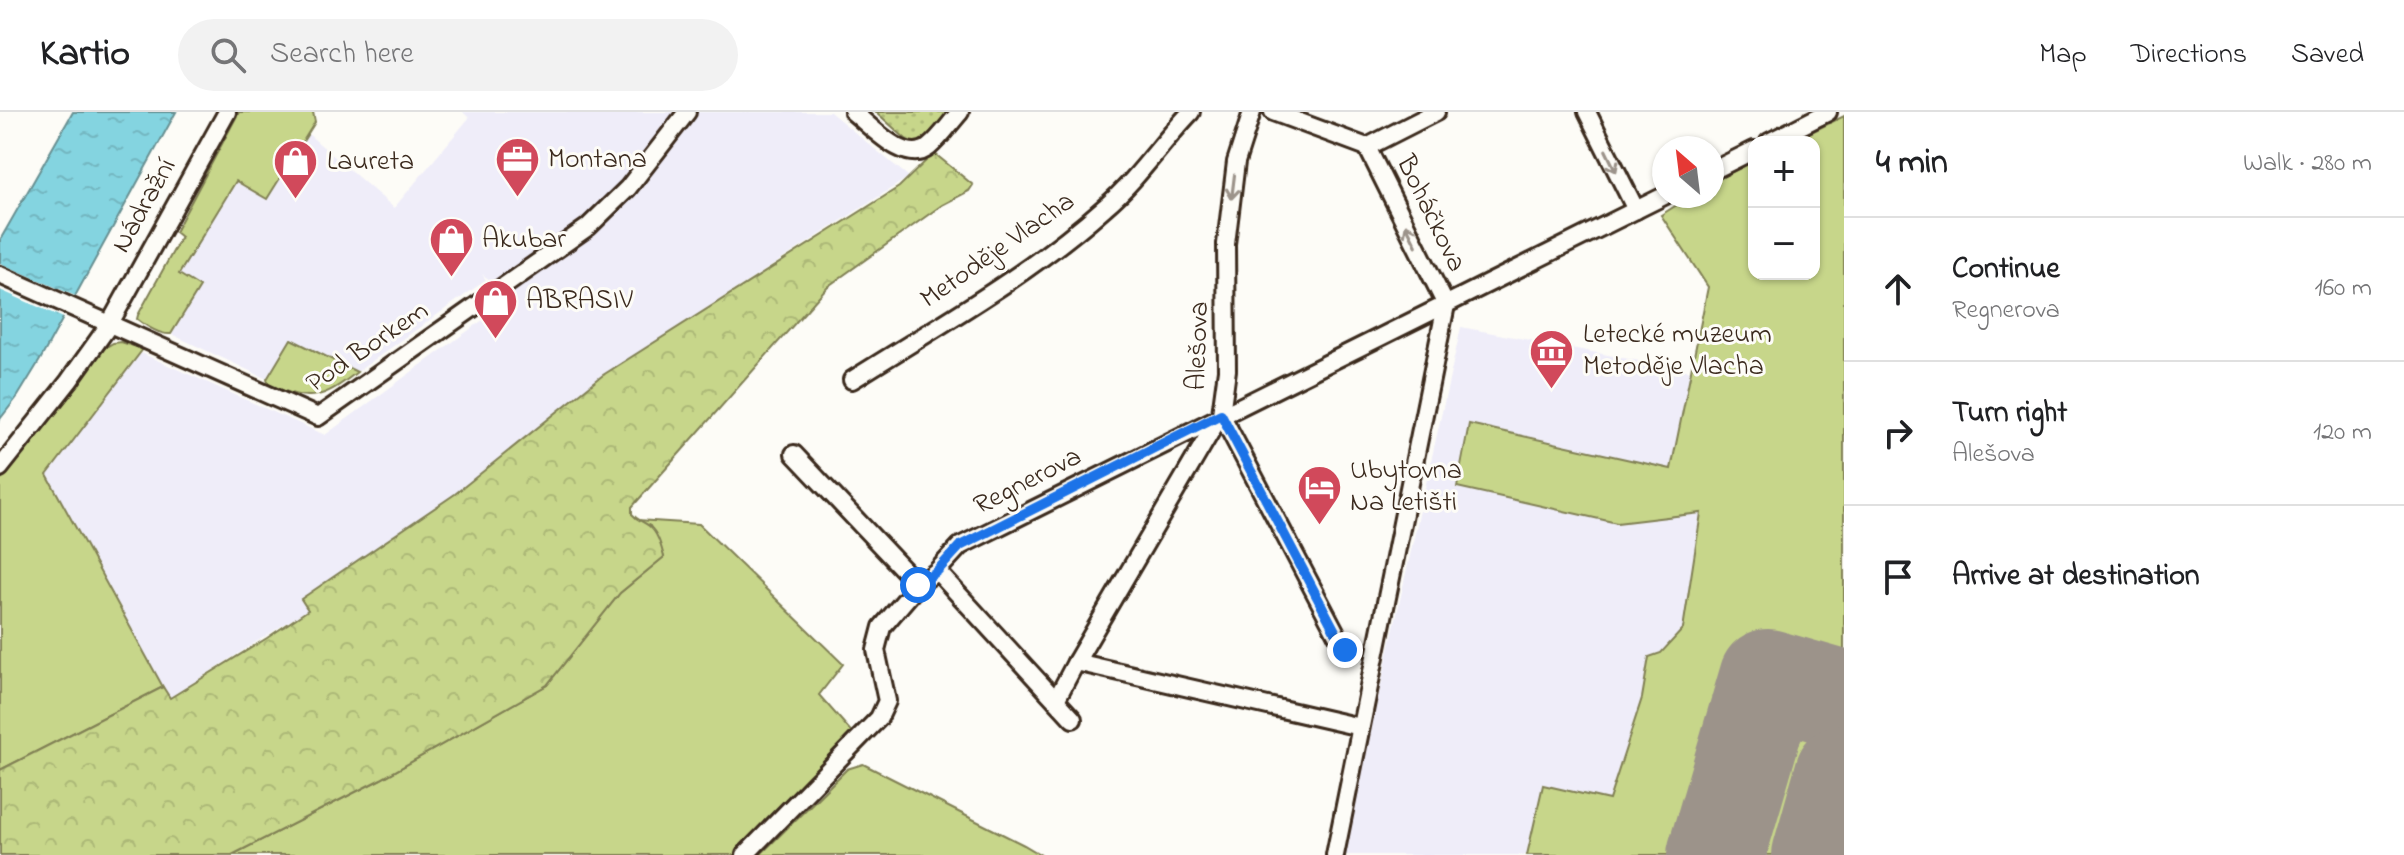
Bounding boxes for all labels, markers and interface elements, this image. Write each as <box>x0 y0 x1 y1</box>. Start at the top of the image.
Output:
search box <box>178 19 738 91</box>
text: Kartio <box>40 27 130 83</box>
icon: search <box>206 33 250 77</box>
text: Search here <box>270 33 414 77</box>
text: Map <box>2039 35 2087 76</box>
text: Directions <box>2131 35 2247 76</box>
text: Saved <box>2291 35 2364 76</box>
office icon: Montana <box>493 136 541 199</box>
north arrow <box>1652 136 1724 208</box>
map controls <box>1748 136 1820 280</box>
button: + <box>1748 136 1820 208</box>
shop icon: Laureta <box>272 138 320 201</box>
text: 4 min <box>1876 139 1948 189</box>
place label: Montana <box>548 140 647 181</box>
place label: Laureta <box>327 142 414 183</box>
text: Walk · 280 m <box>2243 145 2372 183</box>
street label: Boháčkova <box>1384 148 1476 279</box>
one-way arrow <box>1605 149 1620 172</box>
street label: Nádražní <box>102 151 188 261</box>
one-way arrow <box>1225 174 1240 199</box>
street label: Metoděje Vlacha <box>912 182 1084 320</box>
button: − <box>1748 208 1820 280</box>
shop icon: Akubar <box>427 216 475 279</box>
place label: Akubar <box>482 220 566 261</box>
one-way arrow <box>1403 223 1418 247</box>
text: Continue <box>1952 248 2060 292</box>
icon: ahead <box>1876 267 1920 311</box>
text: 160 m <box>2314 270 2372 308</box>
shop icon: ABRASIV <box>471 277 519 340</box>
place label: ABRASIV <box>526 281 633 322</box>
street label: Pod Borkem <box>298 292 438 404</box>
text: Regnerova <box>1952 292 2060 330</box>
street label: Alešova <box>1177 301 1221 391</box>
place label: Letecké muzeum Metoděje Vlacha <box>1583 315 1772 388</box>
museum icon: Letecké muzeum Metoděje Vlacha <box>1528 327 1576 390</box>
text: Turn right <box>1952 392 2067 436</box>
icon: right <box>1876 411 1920 455</box>
text: 120 m <box>2313 414 2372 452</box>
text: Alešova <box>1952 436 2035 474</box>
street label: Regnerova <box>967 437 1089 527</box>
place label: Ubytovna Na Letišti <box>1350 451 1462 524</box>
hotel icon: Ubytovna Na Letišti <box>1295 463 1343 526</box>
icon: arrive <box>1876 555 1920 599</box>
text: Arrive at destination <box>1952 555 2200 599</box>
route start <box>900 567 936 603</box>
route end <box>1327 632 1363 668</box>

